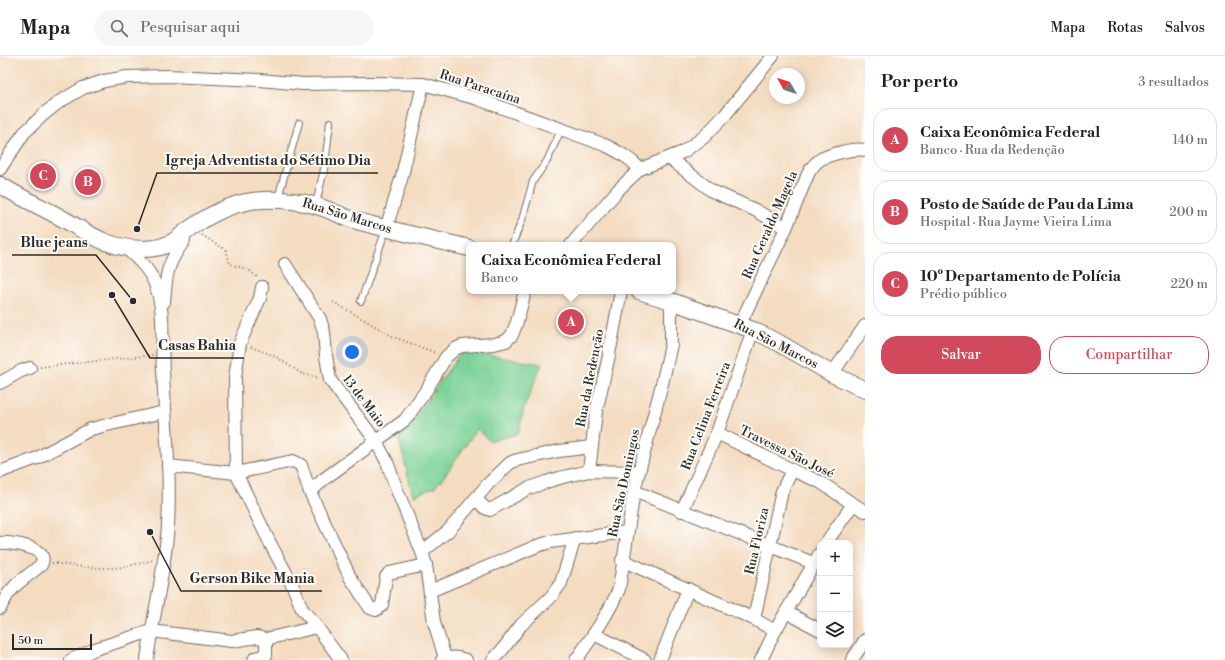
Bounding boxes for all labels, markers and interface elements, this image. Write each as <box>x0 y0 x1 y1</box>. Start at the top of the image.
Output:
search box <box>94 10 374 46</box>
text: Mapa <box>20 16 70 40</box>
icon: search <box>108 17 130 39</box>
text: Pesquisar aqui <box>140 18 241 37</box>
text: Mapa <box>1051 19 1085 37</box>
text: Rotas <box>1107 19 1143 37</box>
text: Salvos <box>1165 19 1205 37</box>
street label: Rua Paracaína <box>437 66 523 108</box>
north arrow <box>769 68 805 104</box>
text: Por perto <box>881 71 958 93</box>
text: 3 resultados <box>1138 74 1209 90</box>
text: Caixa Econômica Federal <box>920 123 1100 142</box>
text: A <box>890 132 900 148</box>
text: 140 m <box>1172 132 1208 148</box>
text: Banco · Rua da Redenção <box>920 142 1065 158</box>
callout: Igreja Adventista do Sétimo Dia <box>157 147 378 173</box>
text: Igreja Adventista do Sétimo Dia <box>165 152 371 170</box>
pin: C <box>30 161 56 191</box>
pin: B <box>75 167 101 197</box>
street label: Rua Geraldo Magela <box>739 168 801 282</box>
street label: Rua São Marcos <box>300 195 394 237</box>
text: Posto de Saúde de Pau da Lima <box>920 195 1134 214</box>
text: B <box>890 204 900 220</box>
text: 200 m <box>1169 204 1208 220</box>
text: Hospital · Rua Jayme Vieira Lima <box>920 214 1112 230</box>
callout: Blue jeans <box>12 229 96 255</box>
text: Blue jeans <box>20 234 88 252</box>
popup <box>466 242 676 294</box>
text: Caixa Econômica Federal <box>481 251 661 270</box>
text: 10º Departamento de Polícia <box>920 267 1121 286</box>
text: Banco <box>481 270 518 286</box>
text: C <box>890 276 900 292</box>
text: 220 m <box>1170 276 1208 292</box>
text: Prédio público <box>920 286 1007 302</box>
pin: A <box>558 307 584 337</box>
street label: Rua São Marcos <box>731 316 821 372</box>
street label: Rua da Redenção <box>573 327 607 429</box>
callout: Casas Bahia <box>150 332 244 358</box>
button: Salvar <box>881 336 1041 374</box>
button: Compartilhar <box>1049 336 1209 374</box>
text: Casas Bahia <box>158 337 236 355</box>
your location <box>342 342 362 362</box>
street label: Rua Celina Ferreira <box>678 359 734 473</box>
street label: 13 de Maio <box>339 372 389 430</box>
street label: Travessa São José <box>737 422 837 482</box>
street label: Rua São Domingos <box>605 427 643 539</box>
street label: Rua Floriza <box>742 505 773 576</box>
map controls <box>817 540 853 648</box>
button: + <box>817 540 853 576</box>
callout: Gerson Bike Mania <box>181 565 322 591</box>
text: Gerson Bike Mania <box>189 570 315 588</box>
button: − <box>817 576 853 612</box>
button: layers <box>817 612 853 648</box>
scale bar <box>12 632 92 651</box>
text: 50 m <box>18 634 43 648</box>

